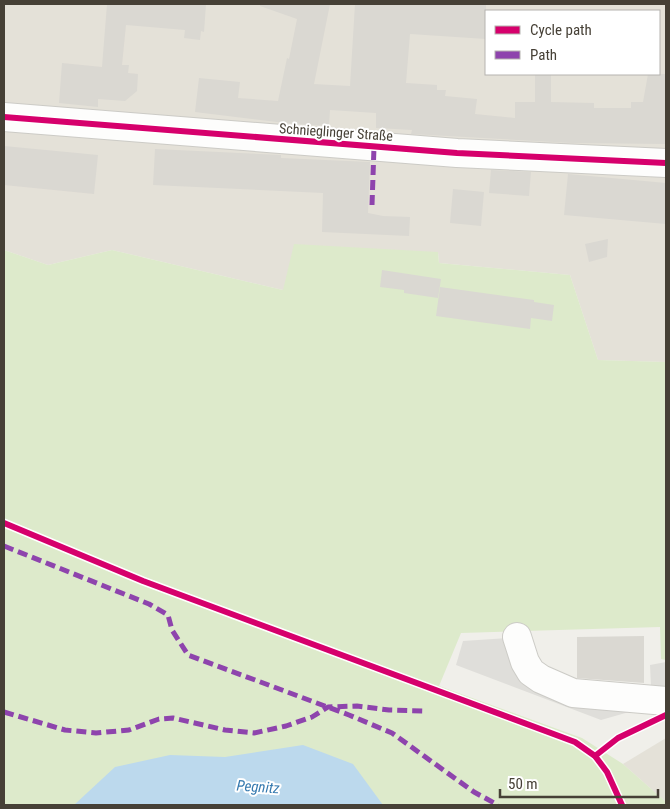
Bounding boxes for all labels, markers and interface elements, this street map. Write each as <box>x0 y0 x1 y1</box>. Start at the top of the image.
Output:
legend <box>485 10 660 75</box>
text: Cycle path <box>530 21 592 39</box>
text: Path <box>530 46 557 64</box>
street label: Schnieglinger Straße <box>279 120 394 144</box>
scale bar <box>500 766 658 798</box>
text: 50 m <box>508 775 538 793</box>
water label: Pegnitz <box>236 777 281 798</box>

